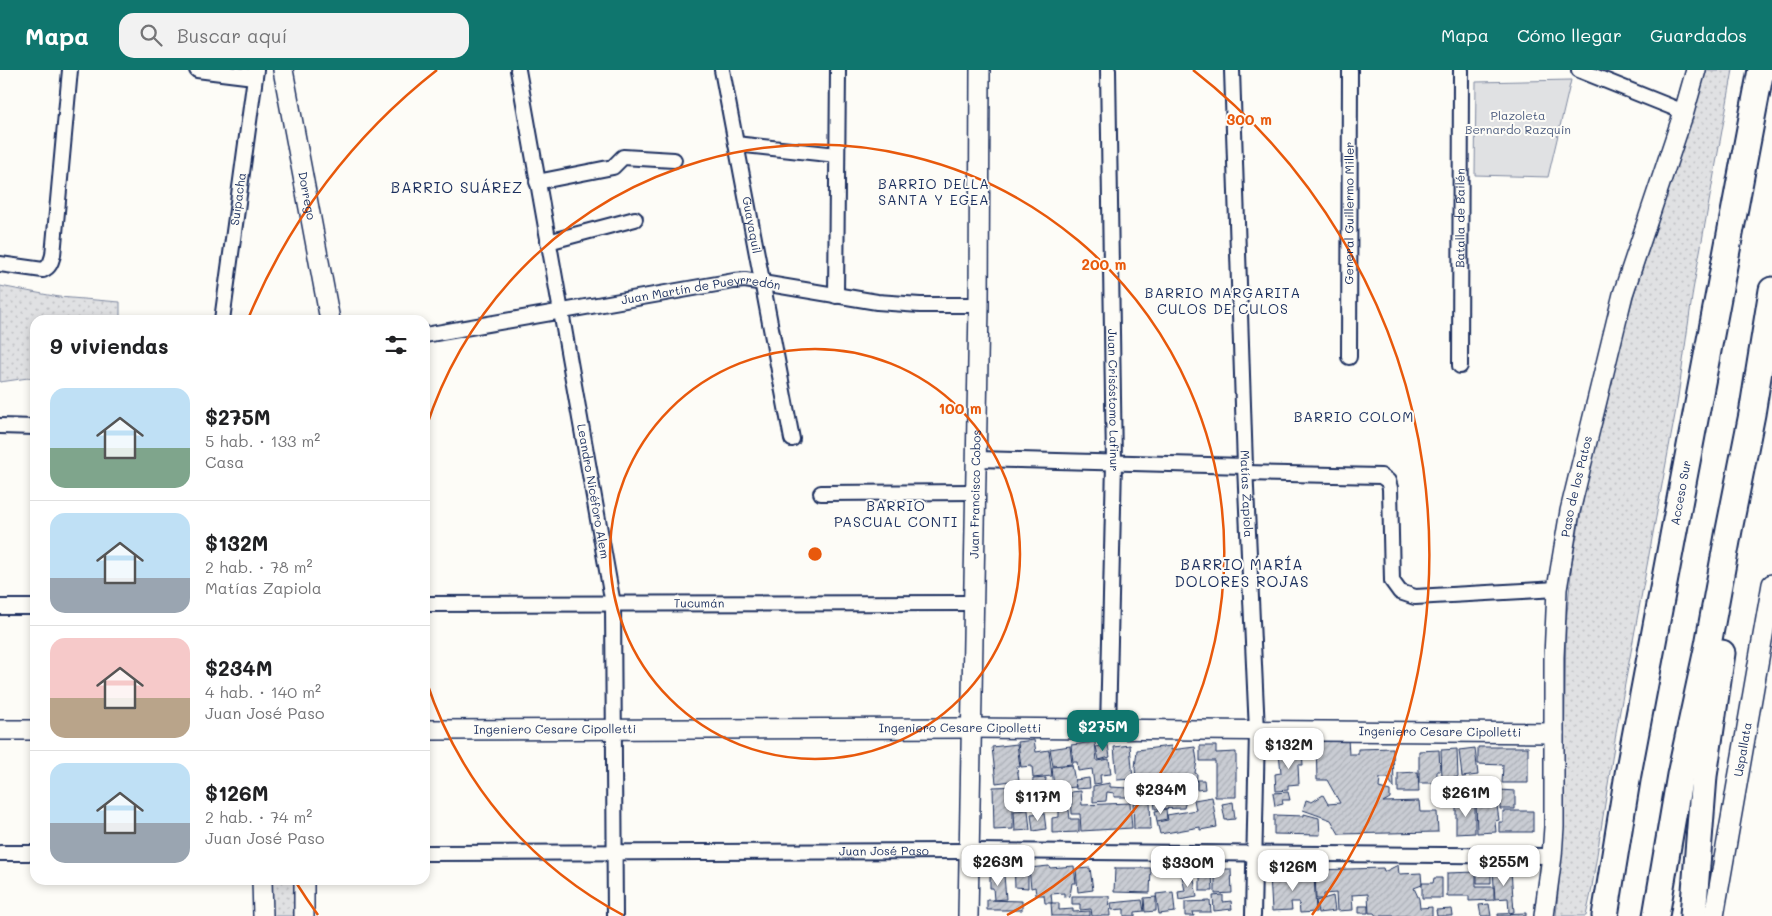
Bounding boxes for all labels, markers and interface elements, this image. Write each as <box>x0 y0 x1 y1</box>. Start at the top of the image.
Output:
search box <box>119 13 469 58</box>
text: Mapa <box>25 20 89 51</box>
icon: search <box>137 21 165 49</box>
text: Buscar aquí <box>177 23 287 48</box>
text: Mapa <box>1441 23 1489 47</box>
text: Cómo llegar <box>1517 23 1622 47</box>
text: Guardados <box>1650 23 1747 47</box>
park label: Plazoleta Bernardo Razquin <box>1465 107 1571 137</box>
text: 300 m <box>1226 109 1272 129</box>
street label: General Guillermo Miller <box>1340 142 1357 284</box>
street label: Batalla de Bailén <box>1451 168 1468 268</box>
street label: Dorrego <box>295 170 320 221</box>
street label: Suipacha <box>226 172 249 226</box>
district label: BARRIO DELLA SANTA Y EGEA <box>878 174 990 209</box>
district label: BARRIO SUÁREZ <box>391 177 523 197</box>
street label: Guayaquil <box>739 195 766 255</box>
text: 200 m <box>1082 254 1127 274</box>
street label: Juan Martín de Pueyrredón <box>620 271 782 308</box>
district label: BARRIO MARGARITA CULOS DE CULOS <box>1145 283 1301 318</box>
street label: Juan Crisóstomo Lafinur <box>1105 329 1123 471</box>
icon: filters <box>382 331 410 359</box>
text: 9 viviendas <box>50 332 168 359</box>
text: 100 m <box>938 398 982 418</box>
text: $275M <box>205 403 271 430</box>
district label: BARRIO COLOM <box>1294 407 1414 426</box>
icon: home <box>90 408 150 468</box>
street label: Leandro Nicéforo Alem <box>574 423 614 560</box>
street label: Juan Francisco Cobos <box>965 429 984 559</box>
text: 5 hab. · 133 m² <box>205 430 320 451</box>
street label: Paso de los Patos <box>1557 434 1595 538</box>
street label: Matías Zapiola <box>1237 450 1257 538</box>
text: Casa <box>205 451 244 472</box>
street label: Acceso Sur <box>1666 459 1694 527</box>
district label: BARRIO PASCUAL CONTI <box>834 496 958 531</box>
text: $132M <box>205 529 269 556</box>
icon: home <box>90 533 150 593</box>
centre of rings <box>806 545 824 563</box>
district label: BARRIO MARÍA DOLORES ROJAS <box>1175 554 1309 591</box>
text: 2 hab. · 78 m² <box>205 556 313 577</box>
text: Matías Zapiola <box>205 577 322 598</box>
street label: Tucumán <box>674 594 724 611</box>
text: $234M <box>205 654 273 681</box>
icon: home <box>90 658 150 718</box>
text: 4 hab. · 140 m² <box>205 681 321 702</box>
text: Juan José Paso <box>205 702 325 723</box>
pin: $275M <box>1068 710 1138 752</box>
text: $275M <box>1078 715 1128 736</box>
street label: Ingeniero Cesare Cipolletti <box>879 719 1041 736</box>
street label: Ingeniero Cesare Cipolletti <box>474 720 636 737</box>
street label: Uspallata <box>1729 721 1755 778</box>
street label: Ingeniero Cesare Cipolletti <box>1359 722 1521 740</box>
pin: $132M <box>1254 728 1324 770</box>
text: $132M <box>1265 733 1313 754</box>
pin: $234M <box>1126 772 1196 815</box>
pin: $261M <box>1431 776 1501 818</box>
text: $234M <box>1135 778 1187 799</box>
text: $126M <box>205 779 269 806</box>
pin: $117M <box>1003 780 1073 822</box>
text: $261M <box>1442 781 1490 802</box>
icon: home <box>90 783 150 843</box>
text: $117M <box>1015 785 1061 806</box>
text: 2 hab. · 74 m² <box>205 806 312 827</box>
text: Juan José Paso <box>205 827 325 848</box>
street label: Juan José Paso <box>839 842 929 858</box>
pin: $263M <box>963 844 1033 887</box>
pin: $255M <box>1469 844 1539 887</box>
pin: $330M <box>1153 846 1223 888</box>
text: $263M <box>972 850 1024 871</box>
pin: $126M <box>1258 850 1328 892</box>
text: $255M <box>1479 850 1529 871</box>
text: $330M <box>1162 851 1214 872</box>
text: $126M <box>1269 855 1317 876</box>

